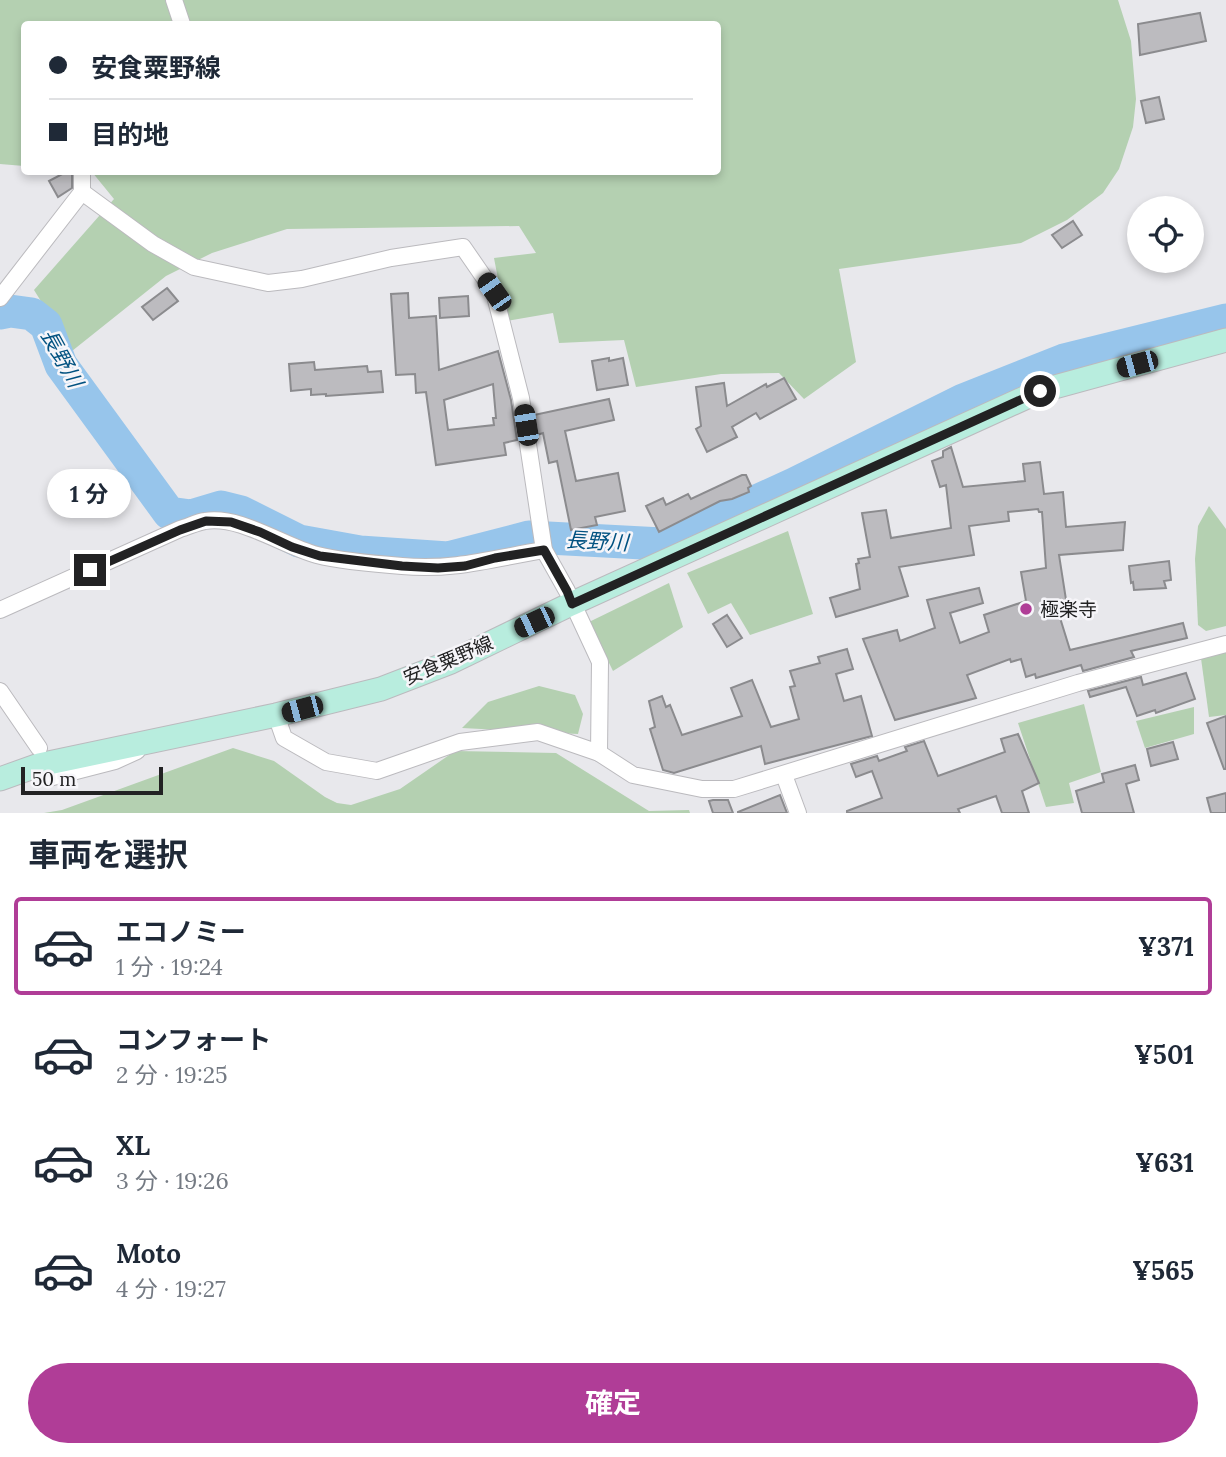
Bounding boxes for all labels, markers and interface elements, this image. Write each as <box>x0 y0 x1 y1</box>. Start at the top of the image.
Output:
text: 安食粟野線 <box>91 51 221 84</box>
text: 目的地 <box>91 118 169 151</box>
map controls <box>1127 196 1204 273</box>
button: locate <box>1127 196 1204 273</box>
car <box>474 269 515 315</box>
water label: 長野川 <box>35 324 90 394</box>
car <box>1114 348 1161 380</box>
route start <box>1024 375 1056 407</box>
car <box>513 403 540 447</box>
callout: 1 分 <box>48 468 132 518</box>
text: 1 分 <box>70 479 108 508</box>
water label: 長野川 <box>565 526 631 556</box>
route end <box>74 554 106 586</box>
place label: 極楽寺 <box>1040 597 1097 621</box>
marker: 極楽寺 <box>1018 601 1034 617</box>
car <box>511 604 558 640</box>
street label: 安食粟野線 <box>400 630 496 690</box>
car <box>279 693 326 725</box>
scale bar <box>21 764 163 796</box>
text: 50 m <box>32 767 76 791</box>
text: 車両を選択 <box>28 834 188 875</box>
icon: car <box>32 915 95 978</box>
text: エコノミー <box>116 915 246 948</box>
text: ¥371 <box>1138 930 1194 963</box>
text: 1 分 · 19:24 <box>116 952 223 981</box>
icon: car <box>32 1023 95 1086</box>
text: コンフォート <box>116 1023 271 1056</box>
text: ¥501 <box>1134 1038 1194 1071</box>
text: 2 分 · 19:25 <box>116 1060 228 1089</box>
text: XL <box>116 1129 150 1162</box>
icon: car <box>32 1131 95 1194</box>
text: ¥631 <box>1135 1146 1194 1179</box>
text: 3 分 · 19:26 <box>116 1166 229 1195</box>
text: Moto <box>116 1237 181 1270</box>
icon: car <box>32 1239 95 1302</box>
text: ¥565 <box>1132 1254 1194 1287</box>
text: 4 分 · 19:27 <box>116 1274 226 1303</box>
button: 確定 <box>28 1363 1198 1443</box>

